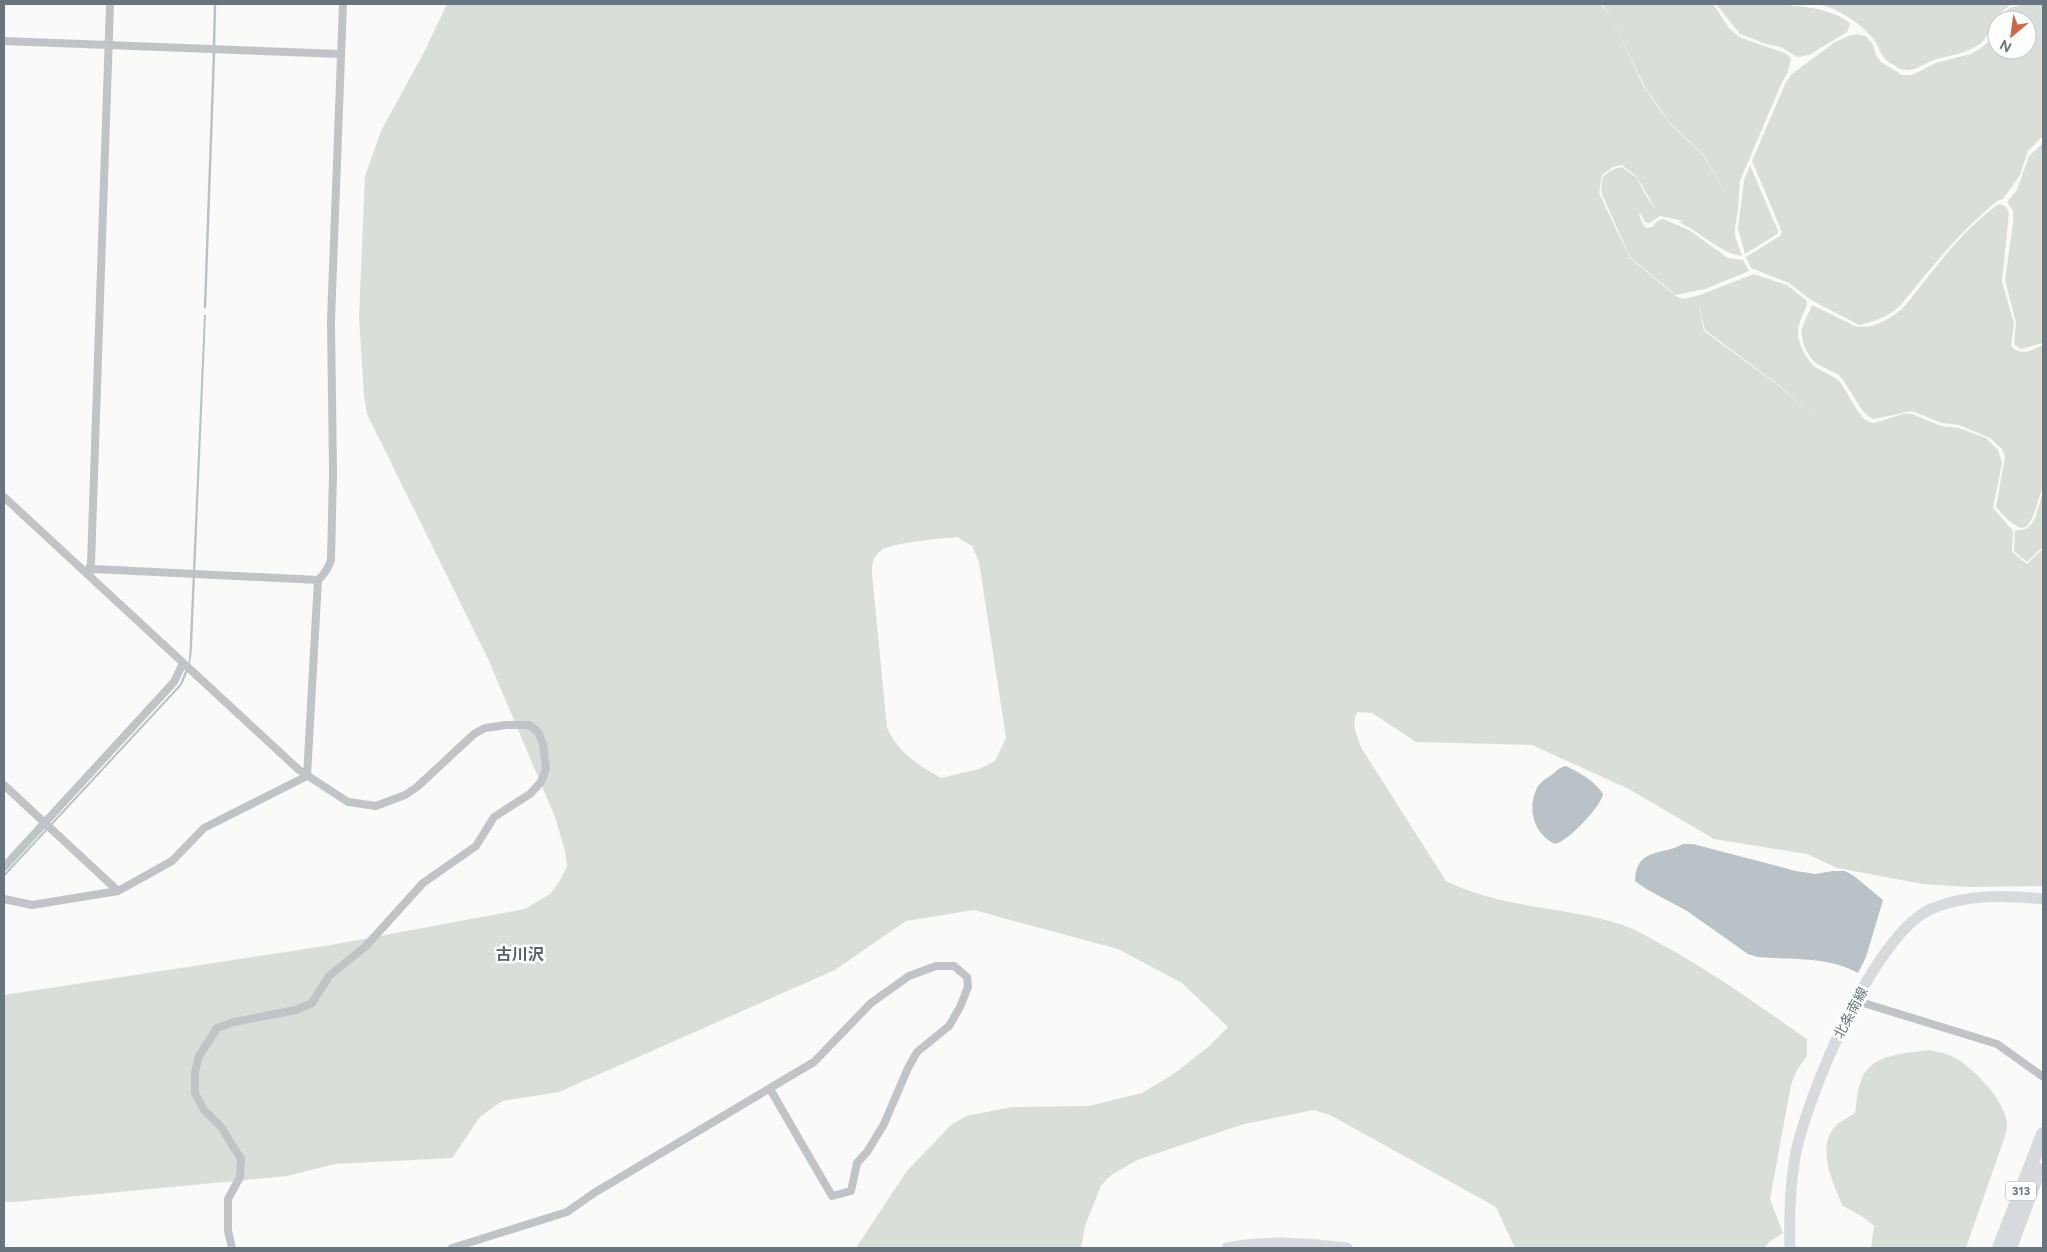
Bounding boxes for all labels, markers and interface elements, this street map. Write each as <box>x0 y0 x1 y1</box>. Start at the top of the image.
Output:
north arrow <box>1987 10 2037 60</box>
text: N <box>1997 36 2015 56</box>
district label: 古川沢 <box>496 945 544 964</box>
street label: 北条南線 <box>1830 984 1872 1042</box>
road number: 313 <box>2006 1182 2036 1200</box>

